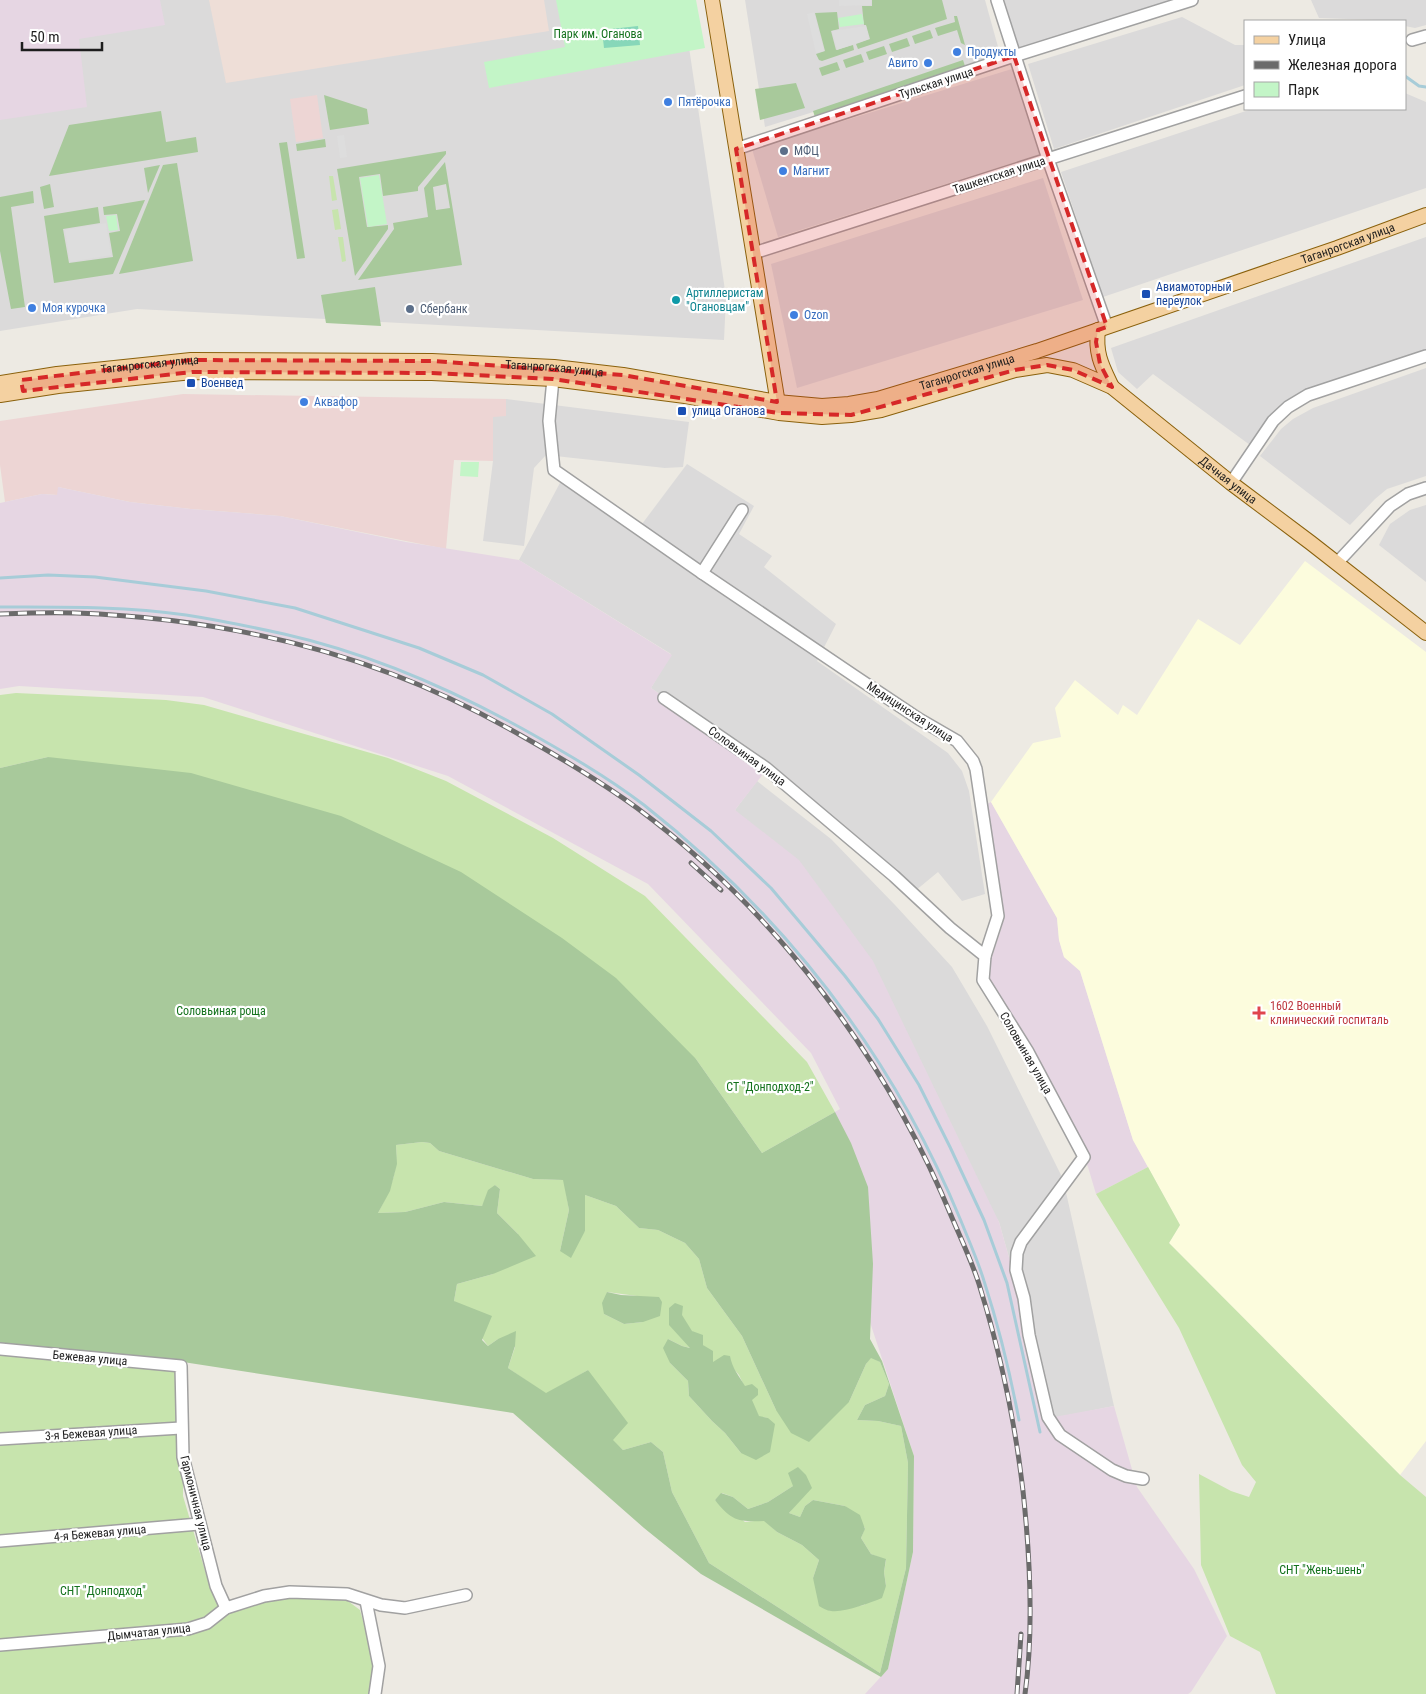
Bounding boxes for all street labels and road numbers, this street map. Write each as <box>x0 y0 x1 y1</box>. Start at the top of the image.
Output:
street label: Тульская улица <box>897 64 975 102</box>
street label: Ташкентская улица <box>951 153 1047 197</box>
street label: Таганрогская улица <box>1299 220 1397 267</box>
street label: Таганрогская улица <box>918 351 1016 393</box>
street label: Таганрогская улица <box>100 353 199 376</box>
street label: Таганрогская улица <box>505 358 604 380</box>
street label: Дачная улица <box>1197 453 1260 507</box>
street label: Медицинская улица <box>864 679 956 745</box>
street label: Соловьиная улица <box>706 723 789 789</box>
street label: Соловьиная улица <box>997 1010 1055 1097</box>
street label: Бежевая улица <box>52 1348 128 1368</box>
street label: 3-я Бежевая улица <box>44 1423 138 1443</box>
street label: Гармоничная улица <box>177 1454 215 1552</box>
street label: 4-я Бежевая улица <box>53 1522 147 1544</box>
street label: Дымчатая улица <box>107 1621 192 1643</box>

